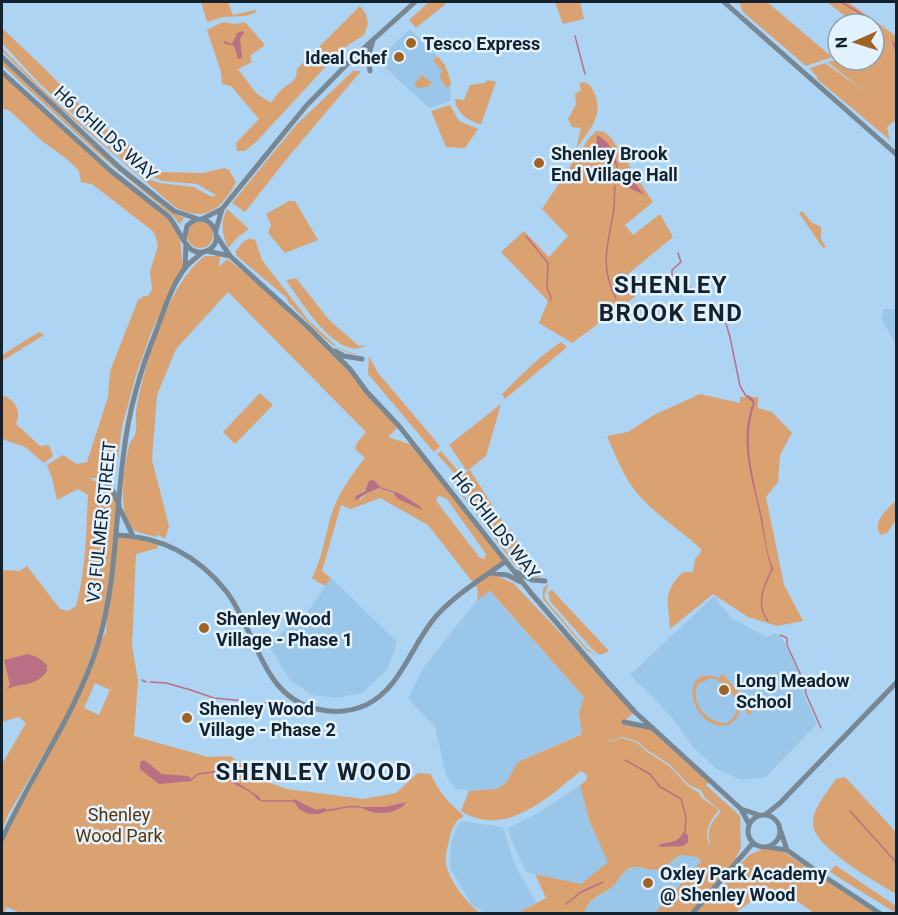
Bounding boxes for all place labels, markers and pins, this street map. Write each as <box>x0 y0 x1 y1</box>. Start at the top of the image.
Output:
place label: Tesco Express <box>423 33 540 54</box>
marker: Tesco Express <box>404 36 418 50</box>
place label: Ideal Chef <box>305 47 388 68</box>
marker: Ideal Chef <box>392 50 406 64</box>
place label: Shenley Brook End Village Hall <box>551 143 678 185</box>
marker: Shenley Brook End Village Hall <box>532 156 546 170</box>
place label: Shenley Wood Village - Phase 1 <box>216 608 353 650</box>
marker: Shenley Wood Village - Phase 1 <box>197 621 211 635</box>
place label: Long Meadow School <box>736 670 849 712</box>
marker: Long Meadow School <box>717 683 731 697</box>
place label: Shenley Wood Village - Phase 2 <box>199 698 336 740</box>
marker: Shenley Wood Village - Phase 2 <box>180 711 194 725</box>
place label: Oxley Park Academy @ Shenley Wood <box>660 863 828 905</box>
marker: Oxley Park Academy @ Shenley Wood <box>641 876 655 890</box>

